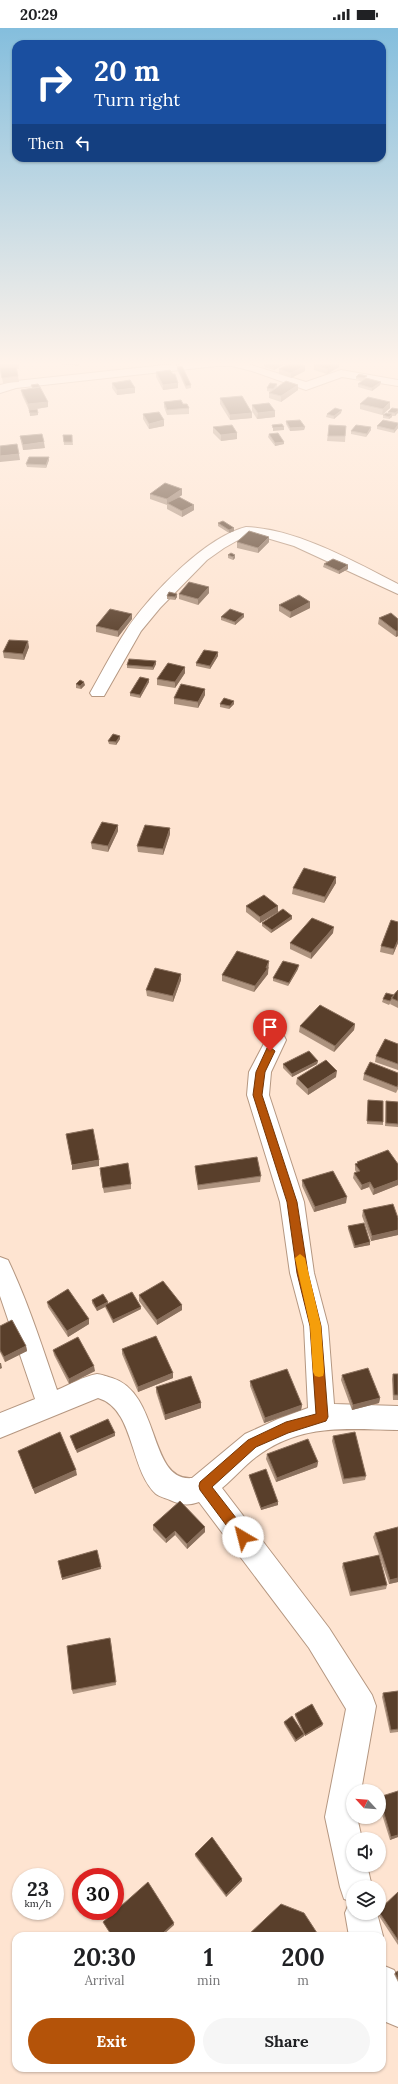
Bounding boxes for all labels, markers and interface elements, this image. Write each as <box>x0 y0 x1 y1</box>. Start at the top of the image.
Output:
text: 20:29 <box>20 5 58 24</box>
text: 20 m <box>94 53 160 89</box>
icon: right <box>28 56 80 108</box>
text: Turn right <box>94 88 180 111</box>
icon: left <box>72 132 94 154</box>
text: Then <box>28 134 64 153</box>
pin <box>253 1010 287 1051</box>
icon: arrive <box>259 1016 281 1038</box>
position arrow <box>222 1516 264 1558</box>
north arrow <box>346 1784 386 1824</box>
map controls <box>346 1784 386 1920</box>
button: sound <box>346 1832 386 1872</box>
speed limit sign: 30 <box>72 1868 124 1920</box>
text: 23 <box>27 1876 49 1901</box>
button: layers <box>346 1880 386 1920</box>
text: km/h <box>24 1897 52 1910</box>
text: 20:30 <box>73 1942 136 1973</box>
text: 1 <box>204 1942 214 1973</box>
text: 200 <box>281 1942 325 1973</box>
text: Arrival <box>85 1972 124 1989</box>
text: min <box>197 1972 220 1989</box>
text: m <box>297 1972 309 1989</box>
button: Exit <box>28 2018 195 2064</box>
button: Share <box>203 2018 370 2064</box>

